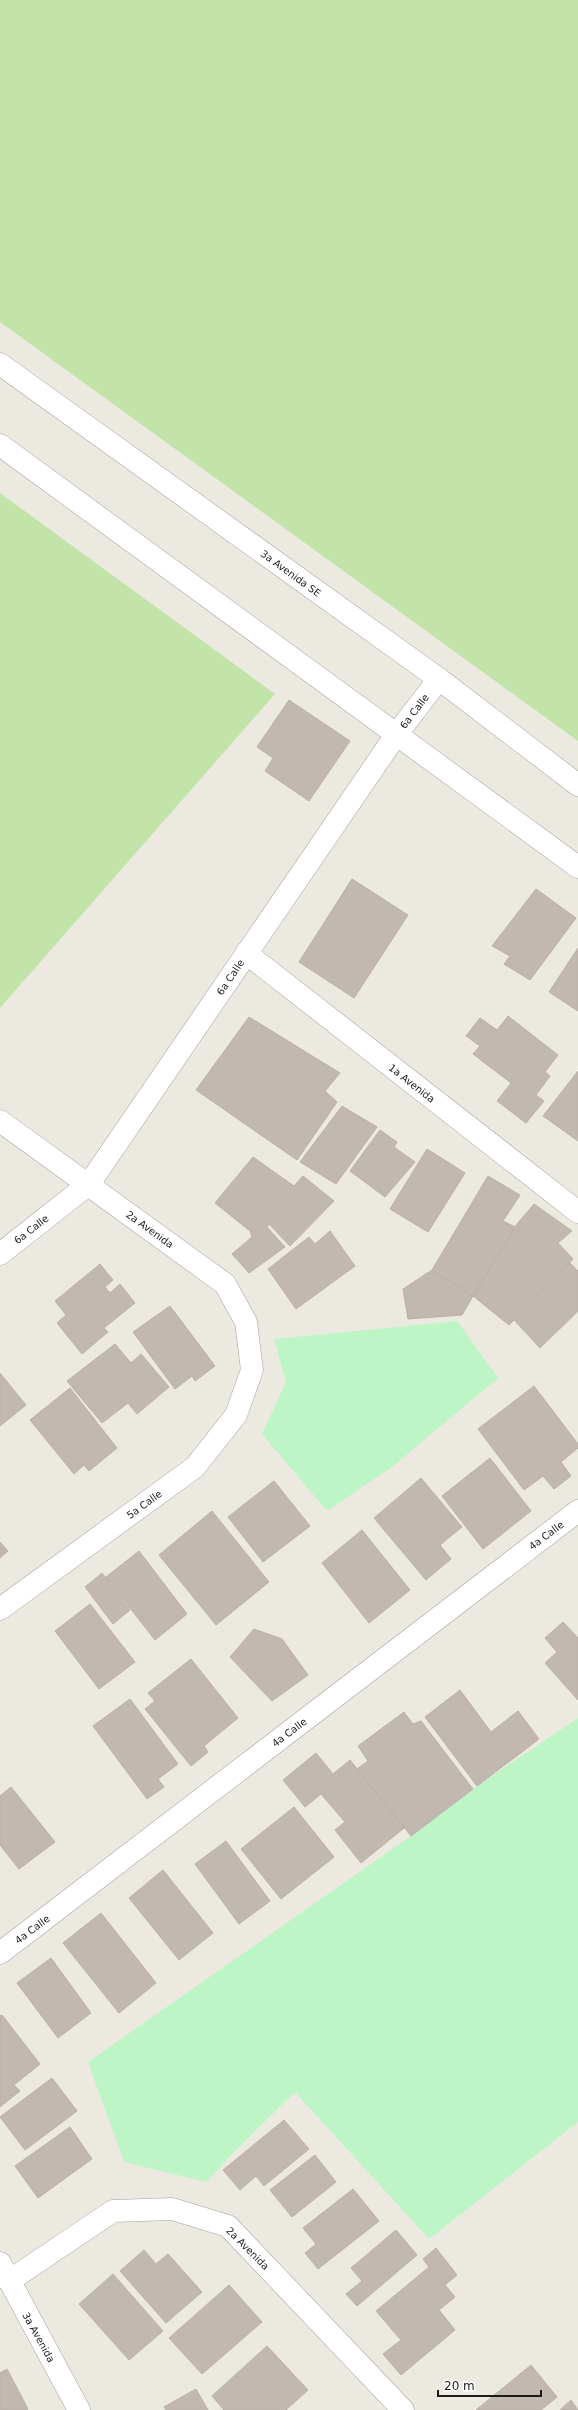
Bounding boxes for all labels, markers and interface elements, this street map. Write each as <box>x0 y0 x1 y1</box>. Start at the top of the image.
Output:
street label: 3a Avenida SE <box>259 548 323 599</box>
street label: 6a Calle <box>398 692 431 731</box>
street label: 6a Calle <box>215 957 246 997</box>
street label: 1a Avenida <box>386 1062 437 1105</box>
street label: 2a Avenida <box>124 1209 175 1250</box>
street label: 6a Calle <box>12 1213 51 1246</box>
street label: 5a Calle <box>125 1488 164 1521</box>
street label: 4a Calle <box>527 1519 566 1552</box>
street label: 4a Calle <box>270 1716 309 1749</box>
street label: 4a Calle <box>13 1913 52 1946</box>
street label: 2a Avenida <box>224 2225 271 2272</box>
street label: 3a Avenida <box>20 2310 57 2364</box>
scale bar <box>438 2372 541 2398</box>
text: 20 m <box>444 2379 475 2393</box>

